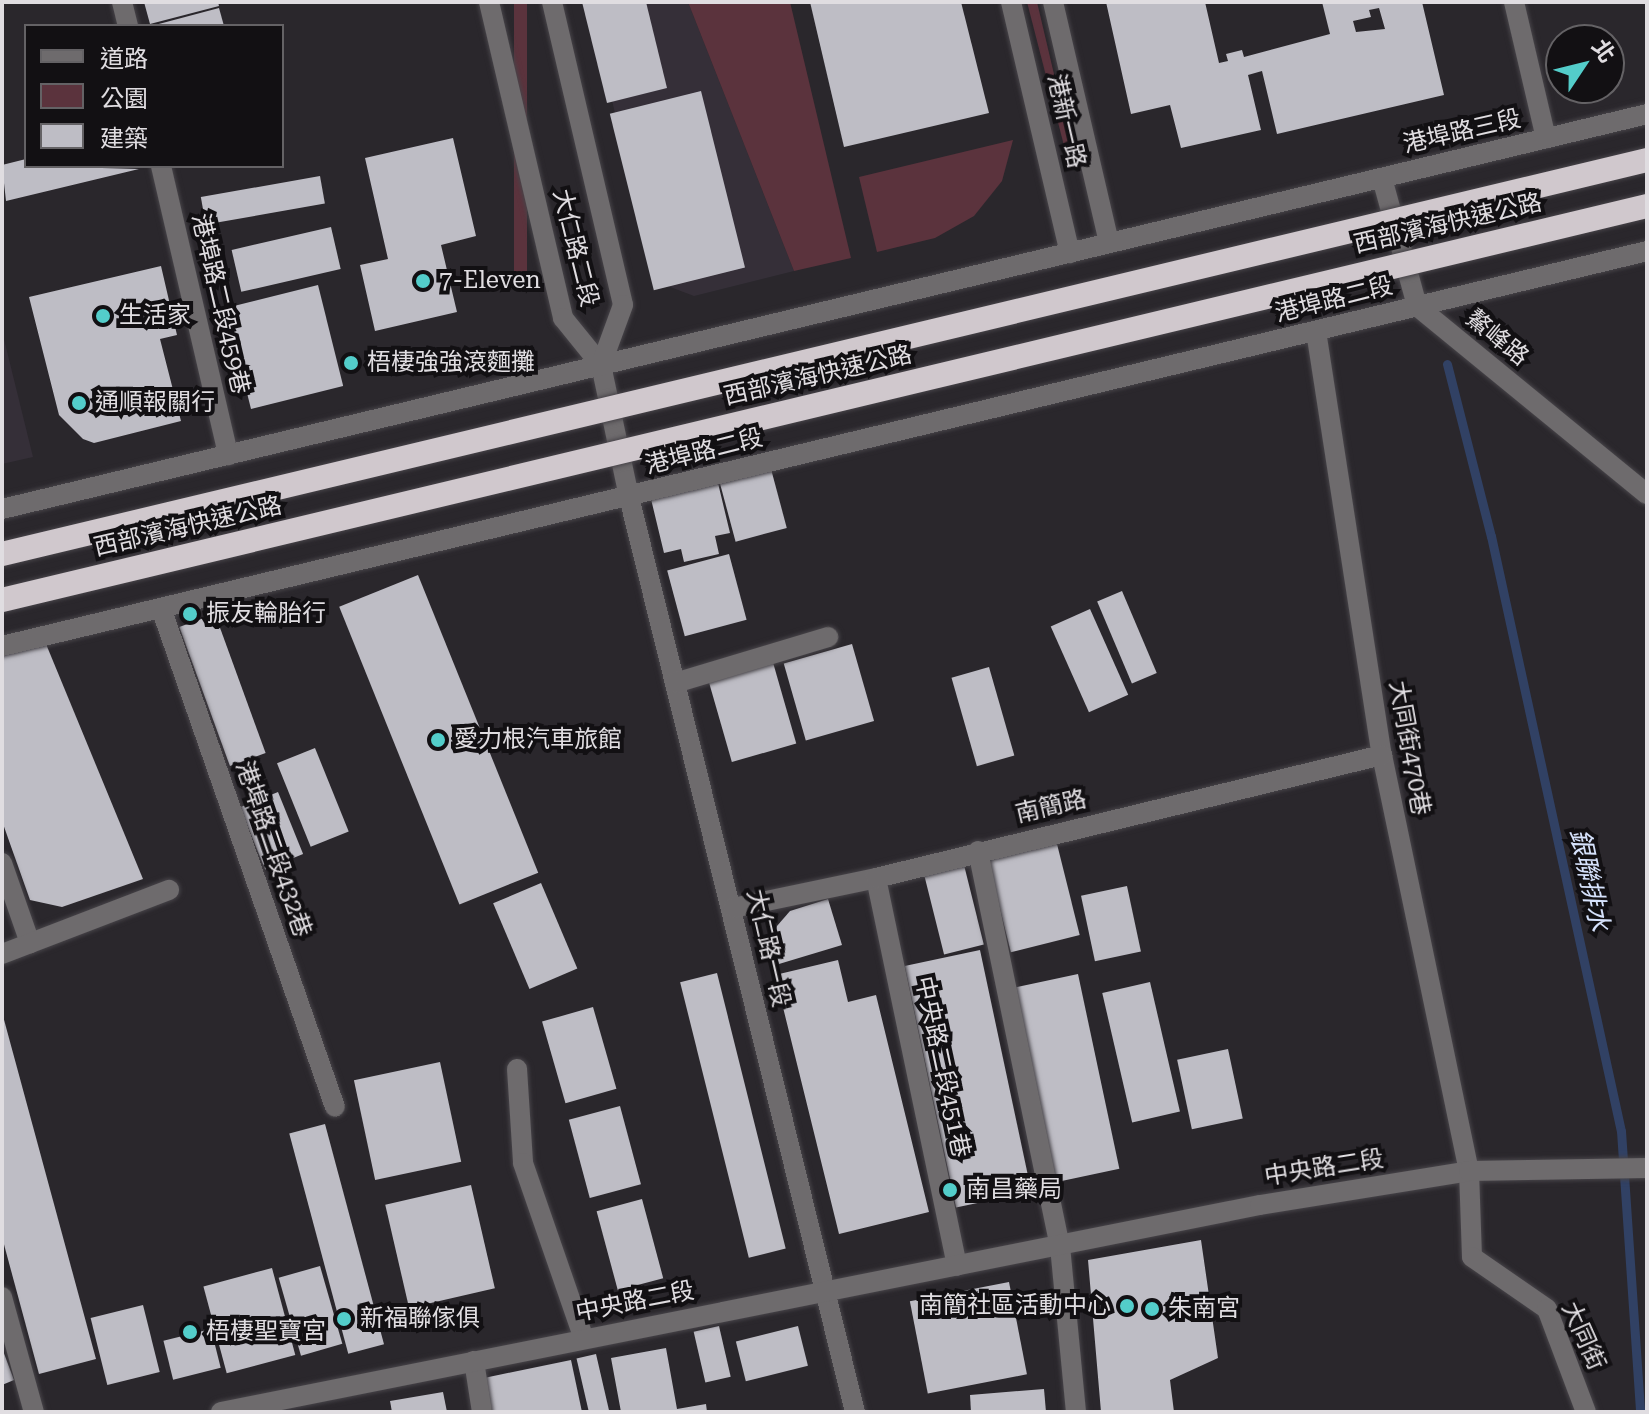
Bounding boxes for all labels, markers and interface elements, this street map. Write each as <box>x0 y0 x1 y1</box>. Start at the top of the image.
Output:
legend <box>24 24 284 168</box>
north arrow <box>1545 24 1625 104</box>
text: 北 <box>1587 35 1620 67</box>
text: 道路 <box>100 45 148 73</box>
street label: 港新一路 <box>1041 71 1091 171</box>
text: 公園 <box>100 85 148 113</box>
street label: 港埠路三段 <box>1400 104 1524 160</box>
text: 建築 <box>100 125 148 153</box>
street label: 大仁路二段 <box>547 186 603 310</box>
street label: 西部濱海快速公路 <box>1351 188 1545 260</box>
street label: 港埠路二段459巷 <box>185 211 255 397</box>
place label: 7-Eleven <box>439 267 541 295</box>
marker: 7-Eleven <box>414 272 432 290</box>
street label: 港埠路二段 <box>1272 272 1396 328</box>
place label: 生活家 <box>119 302 191 330</box>
street label: 鰲峰路 <box>1460 304 1534 372</box>
marker: 生活家 <box>94 307 112 325</box>
street label: 西部濱海快速公路 <box>721 340 915 412</box>
place label: 梧棲強強滾麵攤 <box>367 349 535 377</box>
marker: 梧棲強強滾麵攤 <box>342 354 360 372</box>
place label: 通順報關行 <box>95 389 215 417</box>
marker: 通順報關行 <box>70 394 88 412</box>
street label: 港埠路二段 <box>642 424 766 480</box>
street label: 西部濱海快速公路 <box>91 491 285 563</box>
place label: 振友輪胎行 <box>206 600 326 628</box>
marker: 振友輪胎行 <box>181 605 199 623</box>
street label: 大同街470巷 <box>1383 678 1435 818</box>
place label: 愛力根汽車旅館 <box>454 726 622 754</box>
marker: 愛力根汽車旅館 <box>429 731 447 749</box>
street label: 港埠路二段432巷 <box>229 757 317 941</box>
street label: 南簡路 <box>1013 785 1089 829</box>
water label: 銀聯排水 <box>1563 826 1615 934</box>
street label: 大仁路一段 <box>740 886 796 1010</box>
street label: 中央路二段451巷 <box>909 974 975 1160</box>
street label: 中央路二段 <box>1262 1144 1386 1192</box>
place label: 南昌藥局 <box>966 1176 1062 1204</box>
marker: 南昌藥局 <box>941 1181 959 1199</box>
street label: 中央路二段 <box>573 1276 697 1328</box>
place label: 南簡社區活動中心 <box>919 1292 1111 1320</box>
place label: 朱南宮 <box>1168 1295 1240 1323</box>
marker: 南簡社區活動中心 <box>1118 1297 1136 1315</box>
street label: 大同街 <box>1555 1297 1611 1375</box>
marker: 朱南宮 <box>1143 1300 1161 1318</box>
place label: 新福聯傢俱 <box>360 1305 480 1333</box>
marker: 新福聯傢俱 <box>335 1310 353 1328</box>
place label: 梧棲聖寶宮 <box>206 1318 326 1346</box>
marker: 梧棲聖寶宮 <box>181 1323 199 1341</box>

